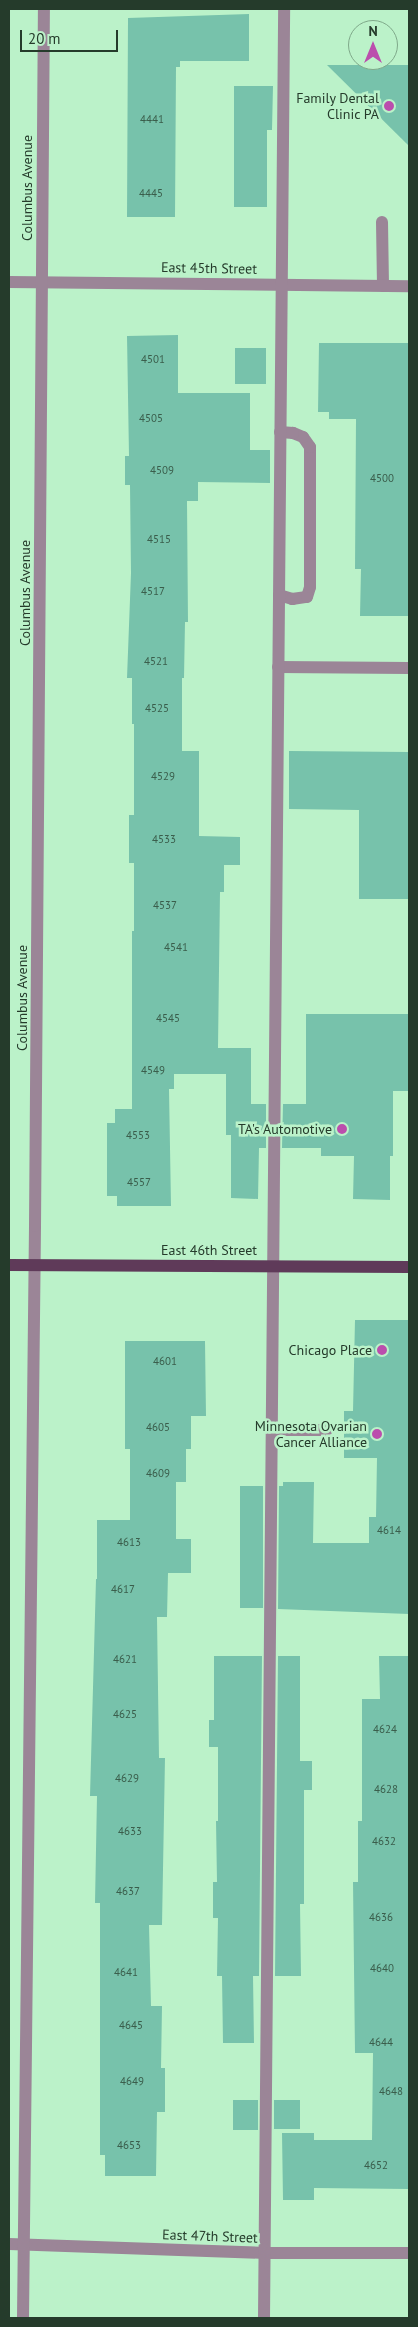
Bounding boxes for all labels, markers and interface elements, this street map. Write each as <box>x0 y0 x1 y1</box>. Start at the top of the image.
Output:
scale bar <box>22 20 120 52</box>
north arrow <box>348 20 398 70</box>
text: N <box>368 22 378 40</box>
text: 20 m <box>28 29 61 48</box>
place label: Family Dental Clinic PA <box>296 90 379 122</box>
marker: Family Dental Clinic PA <box>383 100 395 112</box>
house number: 4441 <box>140 112 164 126</box>
street label: Columbus Avenue <box>19 135 35 241</box>
house number: 4445 <box>139 186 163 200</box>
street label: East 45th Street <box>161 259 257 277</box>
house number: 4501 <box>141 352 165 366</box>
house number: 4505 <box>139 411 163 425</box>
house number: 4509 <box>150 463 174 477</box>
house number: 4500 <box>370 471 394 485</box>
house number: 4515 <box>147 532 171 546</box>
street label: Columbus Avenue <box>17 540 33 646</box>
house number: 4517 <box>141 584 165 598</box>
house number: 4521 <box>144 654 168 668</box>
house number: 4525 <box>145 701 169 715</box>
house number: 4529 <box>151 769 175 783</box>
house number: 4533 <box>152 832 176 846</box>
house number: 4537 <box>153 898 177 912</box>
house number: 4541 <box>164 940 188 954</box>
street label: Columbus Avenue <box>14 945 30 1051</box>
house number: 4545 <box>156 1011 180 1025</box>
house number: 4549 <box>141 1063 165 1077</box>
place label: TA's Automotive <box>238 1121 332 1137</box>
marker: TA's Automotive <box>336 1123 348 1135</box>
house number: 4553 <box>126 1128 150 1142</box>
house number: 4557 <box>127 1175 151 1189</box>
street label: East 46th Street <box>161 1242 257 1258</box>
place label: Chicago Place <box>289 1342 372 1358</box>
marker: Chicago Place <box>376 1344 388 1356</box>
house number: 4601 <box>153 1354 177 1368</box>
place label: Minnesota Ovarian Cancer Alliance <box>255 1418 367 1450</box>
house number: 4605 <box>146 1420 170 1434</box>
marker: Minnesota Ovarian Cancer Alliance <box>371 1428 383 1440</box>
house number: 4609 <box>146 1466 170 1480</box>
house number: 4614 <box>377 1523 401 1537</box>
house number: 4613 <box>117 1535 141 1549</box>
house number: 4617 <box>111 1582 135 1596</box>
house number: 4621 <box>113 1652 137 1666</box>
house number: 4625 <box>113 1707 137 1721</box>
house number: 4624 <box>373 1722 397 1736</box>
house number: 4629 <box>115 1771 139 1785</box>
house number: 4628 <box>374 1782 398 1796</box>
house number: 4633 <box>118 1824 142 1838</box>
house number: 4632 <box>372 1834 396 1848</box>
house number: 4637 <box>116 1884 140 1898</box>
house number: 4636 <box>369 1910 393 1924</box>
house number: 4640 <box>370 1961 394 1975</box>
house number: 4641 <box>114 1965 138 1979</box>
house number: 4645 <box>119 2018 143 2032</box>
house number: 4644 <box>369 2035 393 2049</box>
house number: 4649 <box>120 2074 144 2088</box>
house number: 4648 <box>379 2084 403 2098</box>
house number: 4653 <box>117 2138 141 2152</box>
house number: 4652 <box>364 2158 388 2172</box>
street label: East 47th Street <box>162 2226 258 2246</box>

